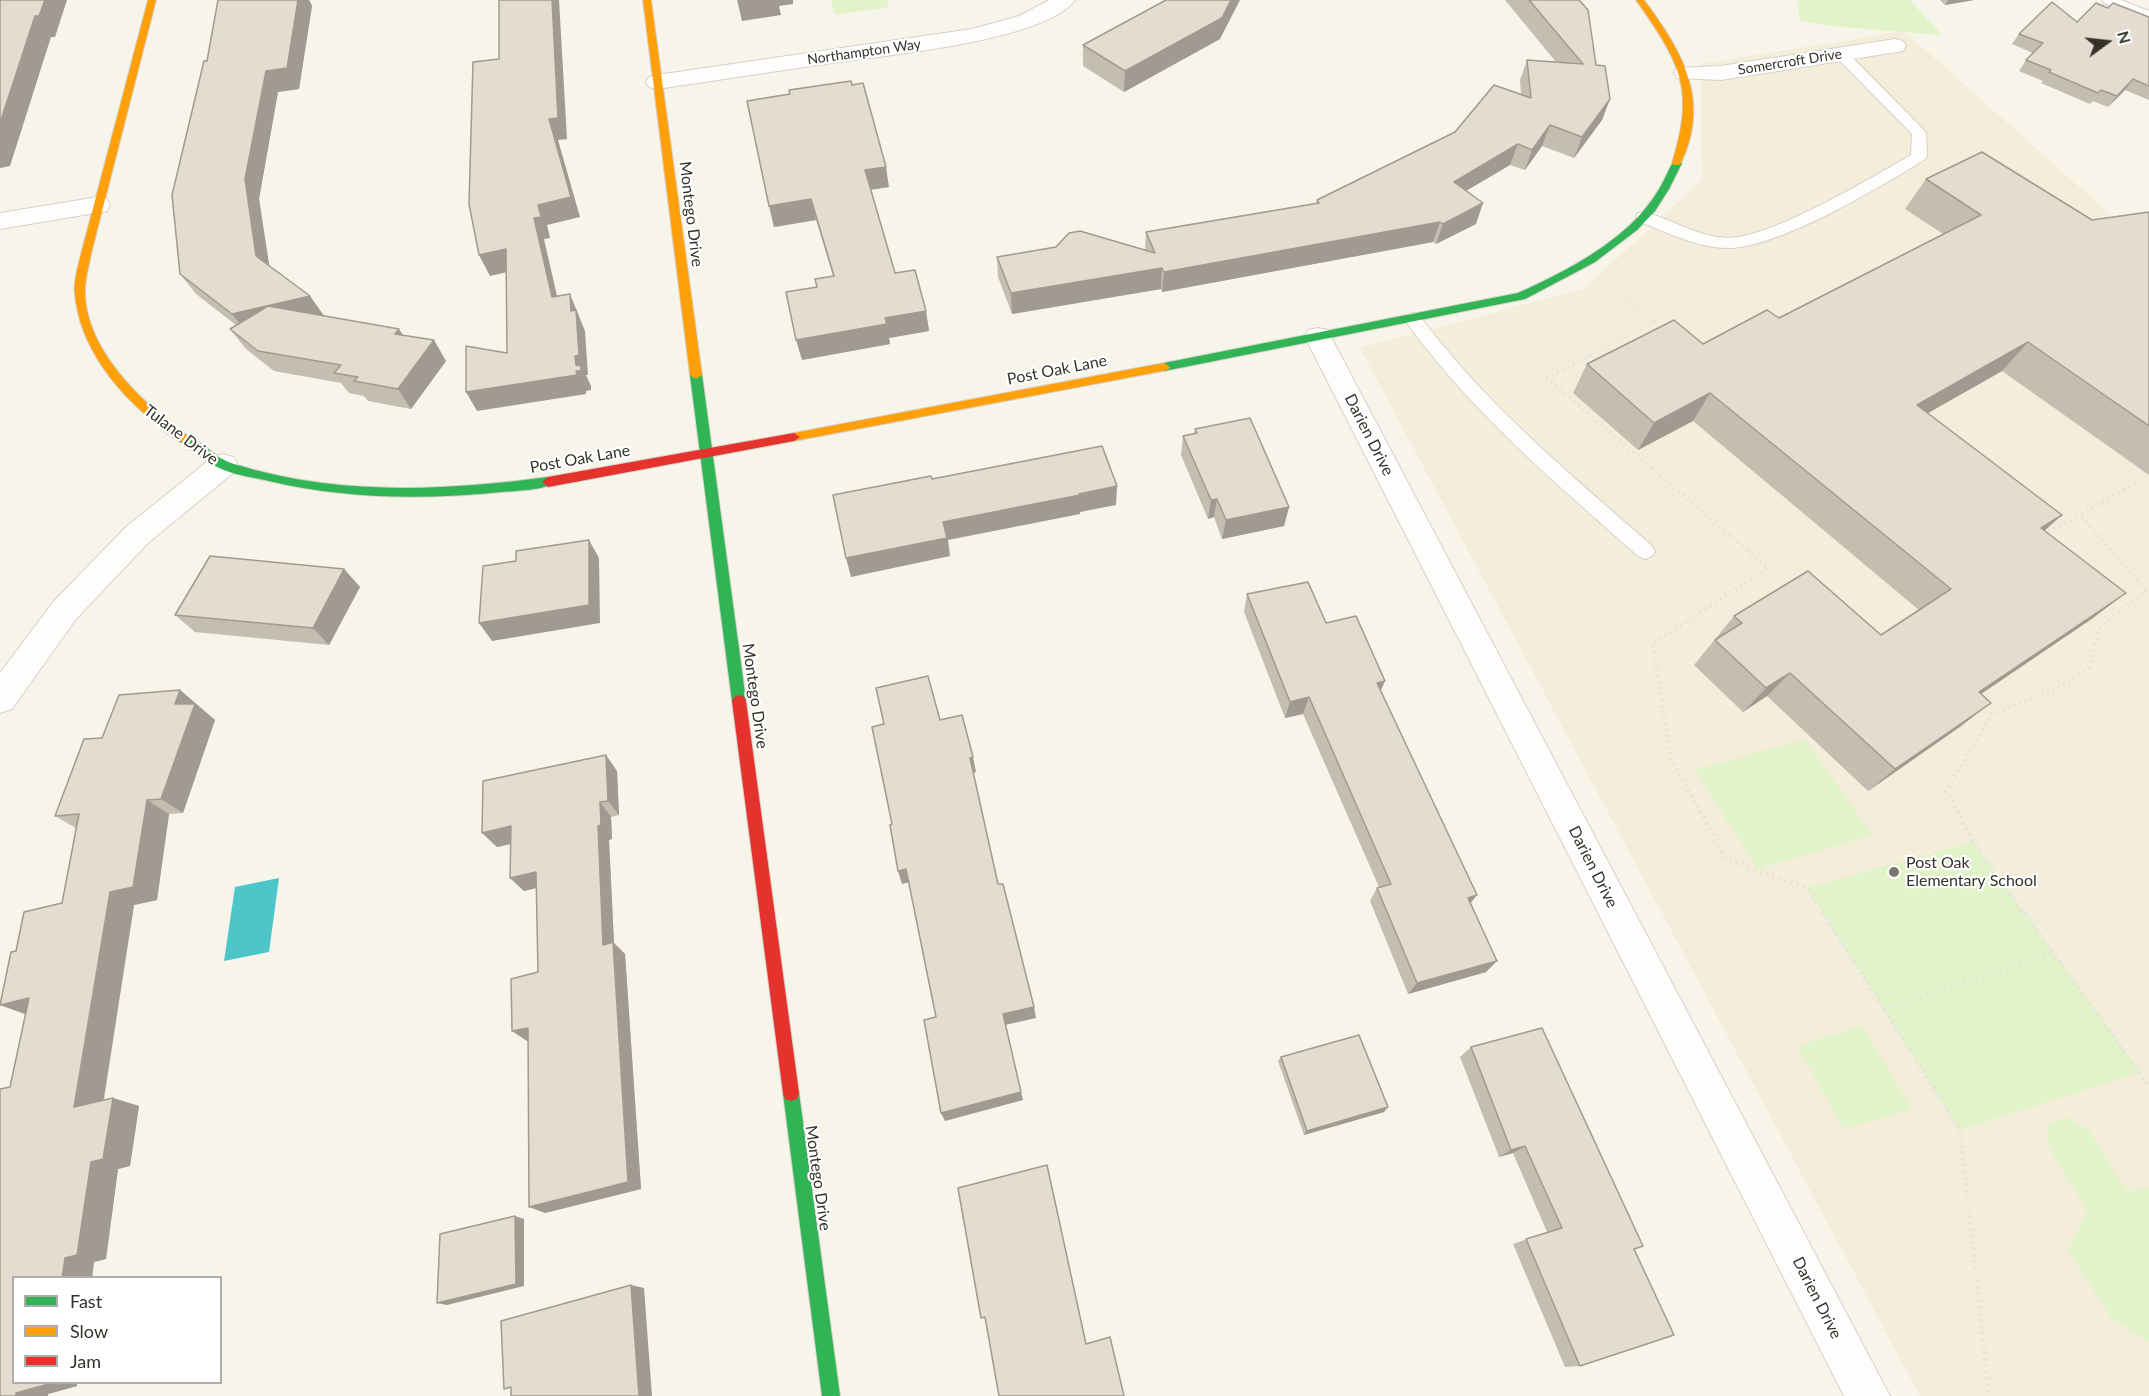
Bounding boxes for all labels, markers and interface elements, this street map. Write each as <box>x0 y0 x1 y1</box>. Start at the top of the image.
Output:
north arrow <box>2077 12 2137 72</box>
text: N <box>2114 29 2136 46</box>
street label: Northampton Way <box>806 36 922 68</box>
street label: Somercroft Drive <box>1737 45 1843 79</box>
street label: Montego Drive <box>675 160 707 268</box>
street label: Post Oak Lane <box>1005 351 1109 389</box>
street label: Darien Drive <box>1340 391 1398 479</box>
street label: Tulane Drive <box>140 401 222 469</box>
street label: Post Oak Lane <box>528 441 632 477</box>
street label: Montego Drive <box>738 642 772 750</box>
street label: Darien Drive <box>1564 823 1622 911</box>
place label: Post Oak Elementary School <box>1906 853 2037 891</box>
marker: Post Oak Elementary School <box>1887 865 1901 879</box>
street label: Montego Drive <box>801 1124 835 1232</box>
street label: Darien Drive <box>1788 1254 1846 1342</box>
legend <box>12 1276 222 1384</box>
text: Fast <box>70 1290 102 1312</box>
text: Slow <box>70 1320 108 1342</box>
text: Jam <box>70 1350 101 1372</box>

